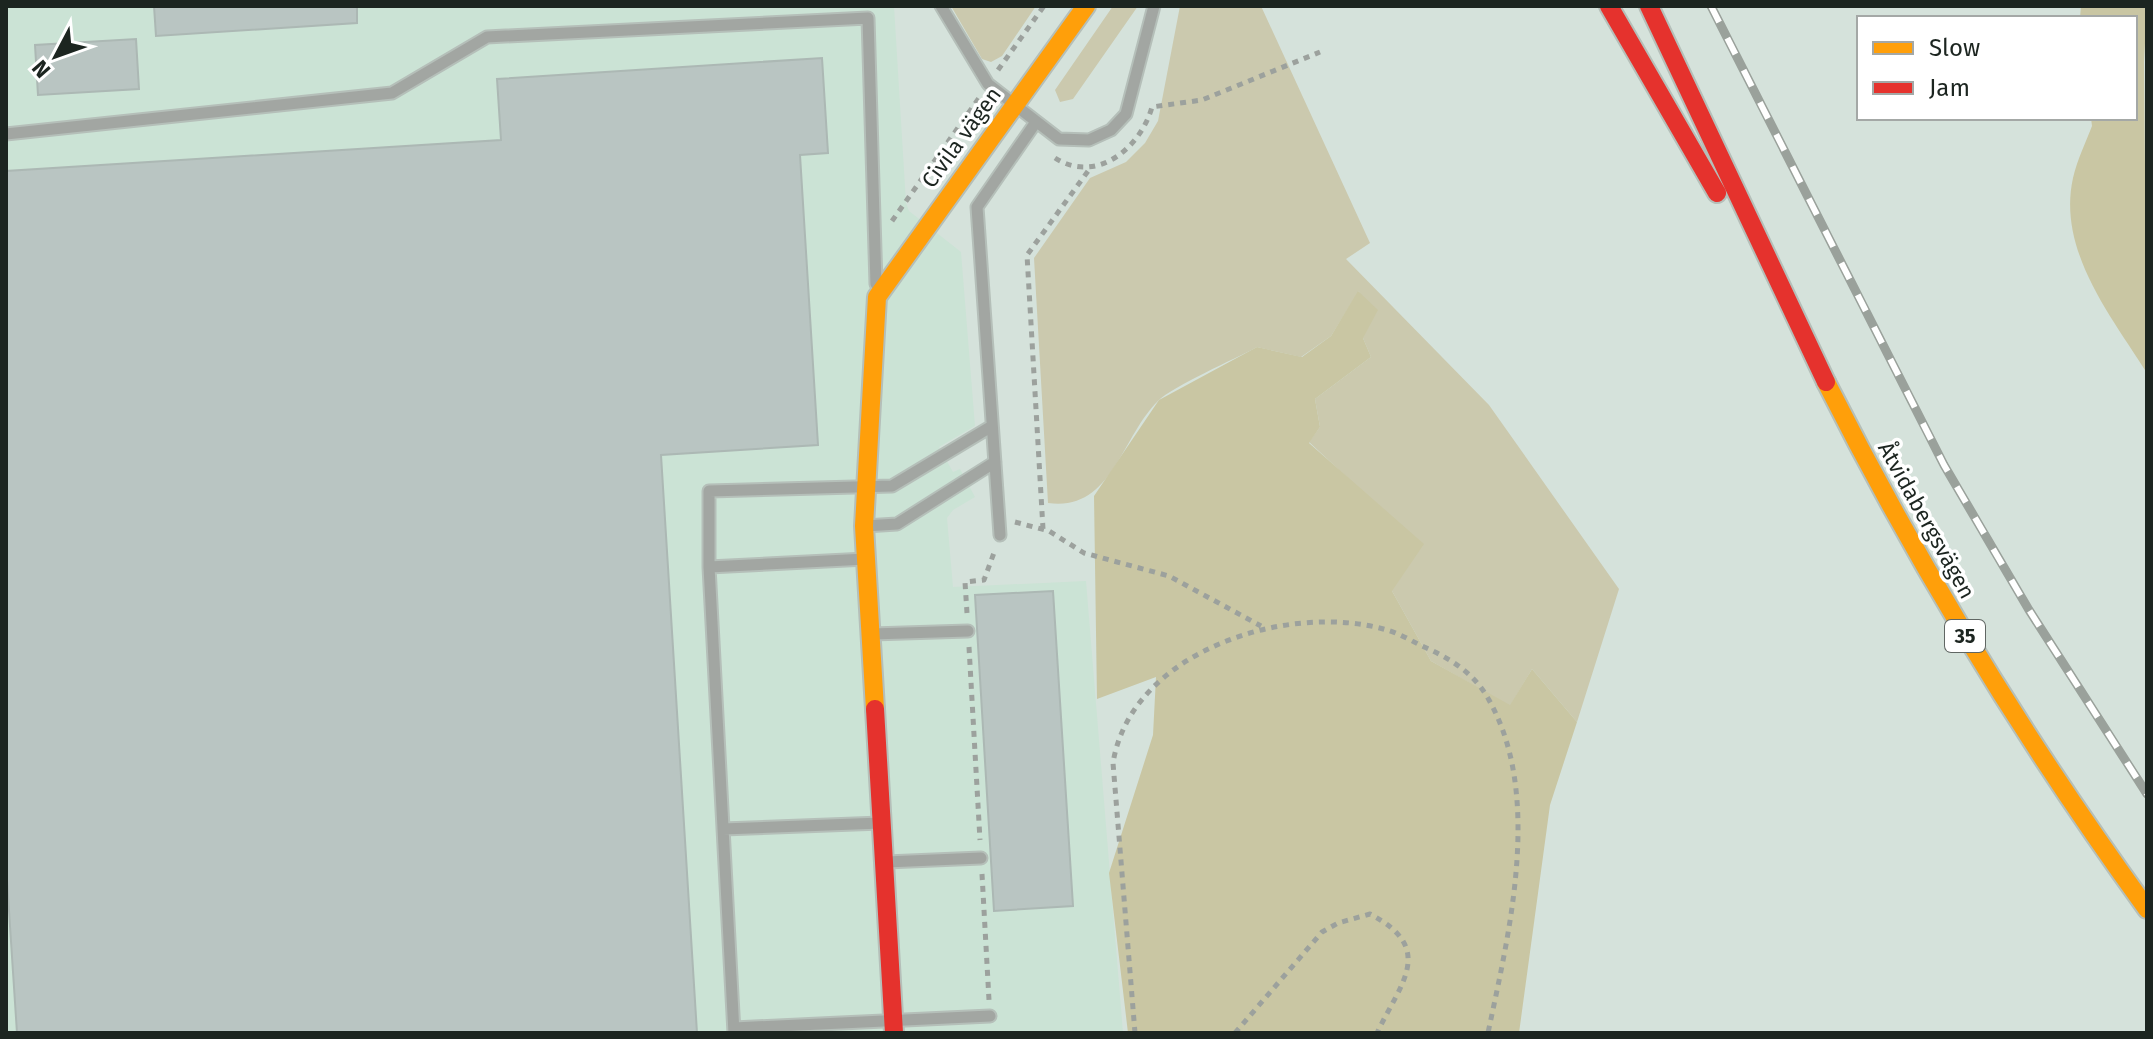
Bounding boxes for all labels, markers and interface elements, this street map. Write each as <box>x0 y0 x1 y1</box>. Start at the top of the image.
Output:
north arrow <box>16 16 96 96</box>
legend <box>1857 16 2137 120</box>
text: Slow <box>1929 34 1980 62</box>
text: N <box>26 54 56 83</box>
text: Jam <box>1929 74 1970 102</box>
street label: Civila vägen <box>916 82 1007 193</box>
street label: Åtvidabergsvägen <box>1872 437 1981 603</box>
road number: 35 <box>1945 620 1985 652</box>

